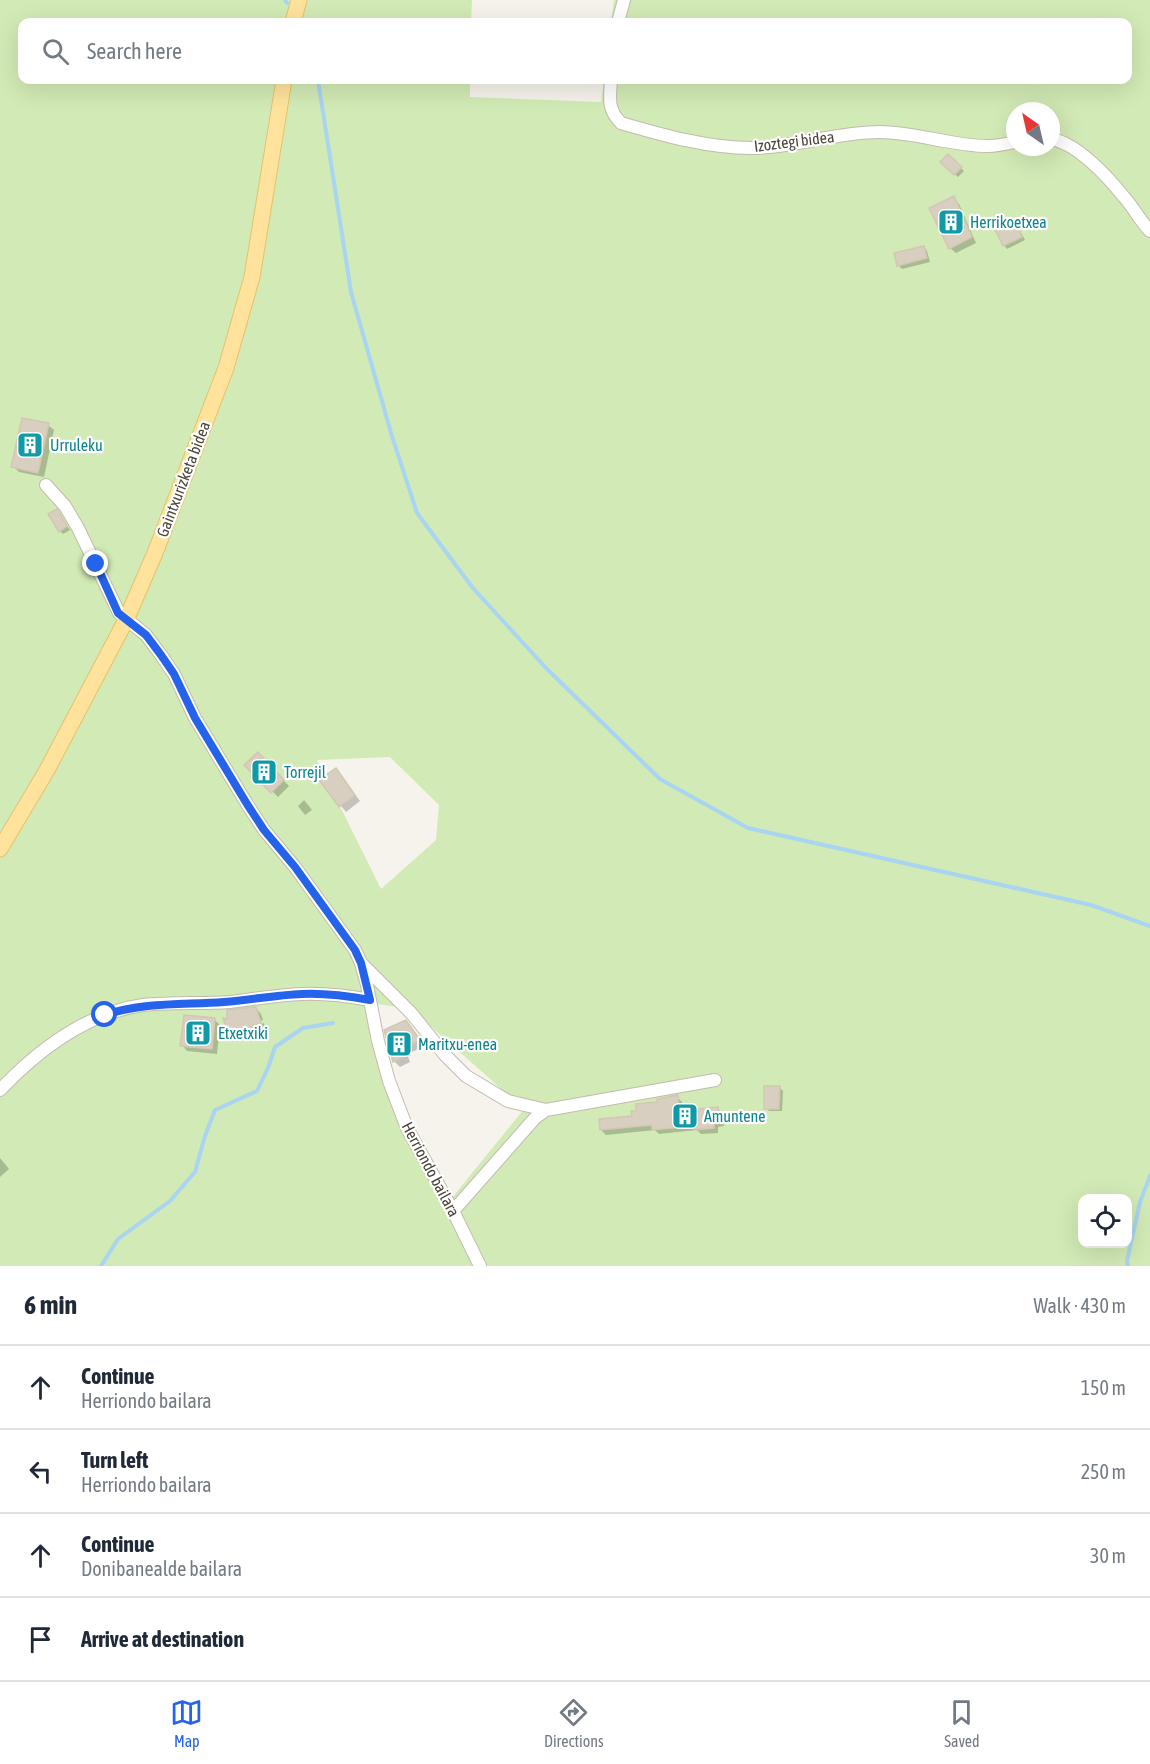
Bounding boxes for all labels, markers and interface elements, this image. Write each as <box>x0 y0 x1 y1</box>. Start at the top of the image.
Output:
search box <box>18 18 1132 84</box>
icon: search <box>39 35 72 68</box>
text: Search here <box>87 38 182 64</box>
north arrow <box>1006 102 1060 156</box>
street label: Izoztegi bidea <box>753 127 835 156</box>
building icon: Herrikoetxea <box>936 207 966 237</box>
place label: Herrikoetxea <box>970 213 1047 231</box>
street label: Gaintxurizketa bidea <box>153 419 213 539</box>
building icon: Urruleku <box>15 430 45 460</box>
place label: Urruleku <box>50 436 103 454</box>
route end <box>82 550 108 576</box>
building icon: Torrejil <box>249 757 279 787</box>
place label: Torrejil <box>284 763 327 782</box>
route start <box>91 1001 117 1027</box>
building icon: Etxetxiki <box>183 1018 213 1048</box>
place label: Etxetxiki <box>218 1024 268 1042</box>
building icon: Maritxu-enea <box>384 1029 414 1059</box>
place label: Maritxu-enea <box>418 1035 497 1053</box>
building icon: Amuntene <box>670 1101 700 1131</box>
place label: Amuntene <box>704 1107 766 1125</box>
street label: Herriondo bailara <box>399 1119 463 1219</box>
map controls <box>1078 1194 1132 1248</box>
button: locate <box>1078 1194 1132 1248</box>
text: 6 min <box>24 1290 77 1320</box>
text: Walk · 430 m <box>1034 1294 1126 1317</box>
text: Continue <box>81 1363 155 1389</box>
icon: ahead <box>24 1371 57 1404</box>
text: 150 m <box>1081 1376 1126 1399</box>
text: Herriondo bailara <box>81 1389 212 1412</box>
text: Turn left <box>81 1447 148 1473</box>
icon: left <box>24 1455 57 1488</box>
text: 250 m <box>1081 1460 1126 1483</box>
text: Herriondo bailara <box>81 1473 212 1496</box>
text: Continue <box>81 1531 155 1557</box>
icon: ahead <box>24 1539 57 1572</box>
text: 30 m <box>1090 1544 1126 1567</box>
text: Donibanealde bailara <box>81 1557 242 1580</box>
icon: arrive <box>24 1623 57 1656</box>
text: Arrive at destination <box>81 1626 244 1652</box>
tab: Map <box>170 1696 203 1750</box>
tab: Directions <box>544 1696 604 1750</box>
tab: Saved <box>944 1696 980 1750</box>

